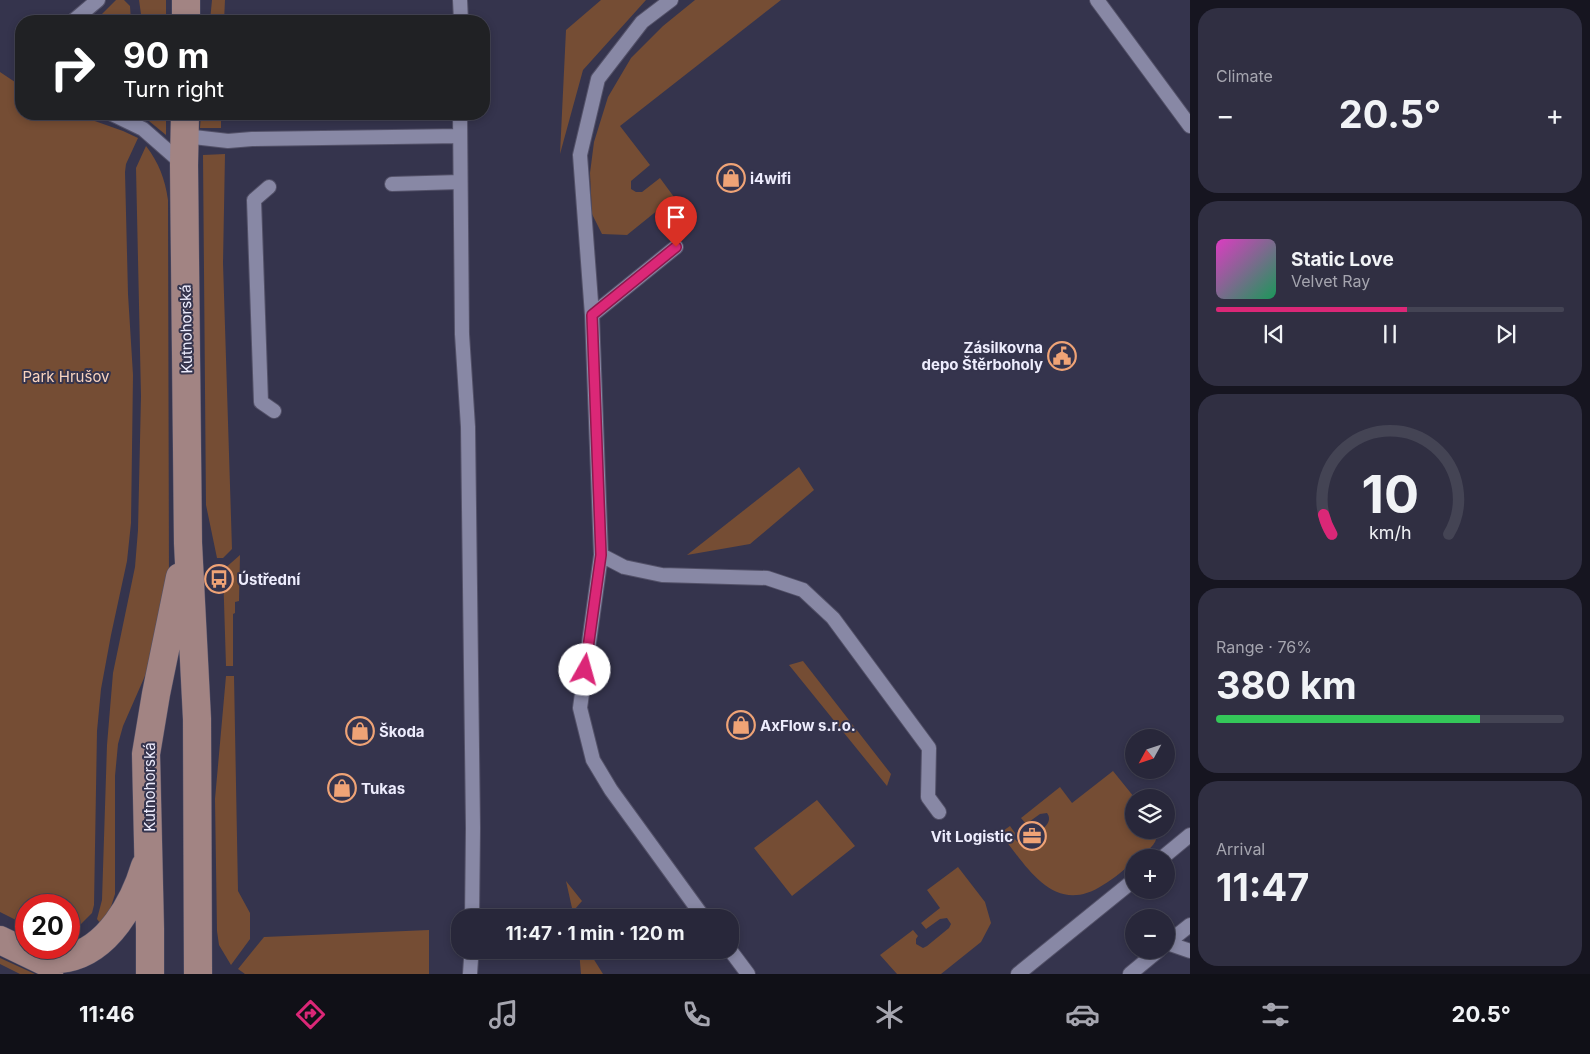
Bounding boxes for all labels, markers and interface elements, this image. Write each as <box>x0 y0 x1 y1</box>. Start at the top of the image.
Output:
text: 90 m <box>123 34 210 76</box>
icon: right <box>40 35 105 100</box>
text: Climate <box>1216 66 1273 86</box>
text: Turn right <box>123 76 224 102</box>
text: 20.5° <box>1339 91 1441 137</box>
text: − <box>1216 98 1235 132</box>
text: + <box>1545 98 1564 132</box>
shop icon: i4wifi <box>716 163 746 193</box>
place label: i4wifi <box>750 169 791 188</box>
pin <box>655 196 697 247</box>
icon: arrive <box>662 203 690 231</box>
text: Static Love <box>1291 248 1394 271</box>
text: Velvet Ray <box>1291 271 1370 291</box>
street label: Kutnohorská <box>176 284 196 374</box>
icon: previous <box>1260 320 1288 348</box>
icon: pause <box>1376 320 1404 348</box>
icon: next <box>1492 320 1520 348</box>
place label: Zásilkovna depo Štěrboholy <box>922 338 1043 374</box>
public building icon: Zásilkovna depo Štěrboholy <box>1047 341 1077 371</box>
park label: Park Hrušov <box>22 367 110 386</box>
text: 10 <box>1361 463 1419 526</box>
text: km/h <box>1369 522 1411 543</box>
bus stop icon: Ústřední <box>204 564 234 594</box>
place label: Ústřední <box>238 570 301 589</box>
text: Range · 76% <box>1216 637 1312 657</box>
position arrow <box>558 643 610 695</box>
text: 380 km <box>1216 662 1357 708</box>
shop icon: AxFlow s.r.o. <box>726 710 756 740</box>
shop icon: Škoda <box>345 716 375 746</box>
place label: AxFlow s.r.o. <box>760 716 856 735</box>
place label: Škoda <box>379 722 425 741</box>
north arrow <box>1125 729 1175 779</box>
map controls <box>1125 729 1175 959</box>
street label: Kutnohorská <box>140 742 159 832</box>
shop icon: Tukas <box>327 773 357 803</box>
place label: Tukas <box>361 779 405 798</box>
button: layers <box>1125 789 1175 839</box>
office icon: Vit Logistic <box>1017 821 1047 851</box>
place label: Vit Logistic <box>931 827 1013 846</box>
text: Arrival <box>1216 839 1265 859</box>
button: + <box>1125 849 1175 899</box>
text: 11:47 <box>1216 864 1309 910</box>
speed limit sign: 20 <box>15 894 80 959</box>
button: − <box>1125 909 1175 959</box>
text: 11:47 · 1 min · 120 m <box>505 922 685 945</box>
icon: directions <box>293 997 328 1032</box>
icon: music <box>486 997 521 1032</box>
icon: phone <box>679 997 714 1032</box>
icon: climate <box>872 997 907 1032</box>
icon: car <box>1065 997 1100 1032</box>
icon: filters <box>1258 997 1293 1032</box>
text: 11:46 <box>79 1001 135 1027</box>
text: 20.5° <box>1452 1001 1511 1027</box>

